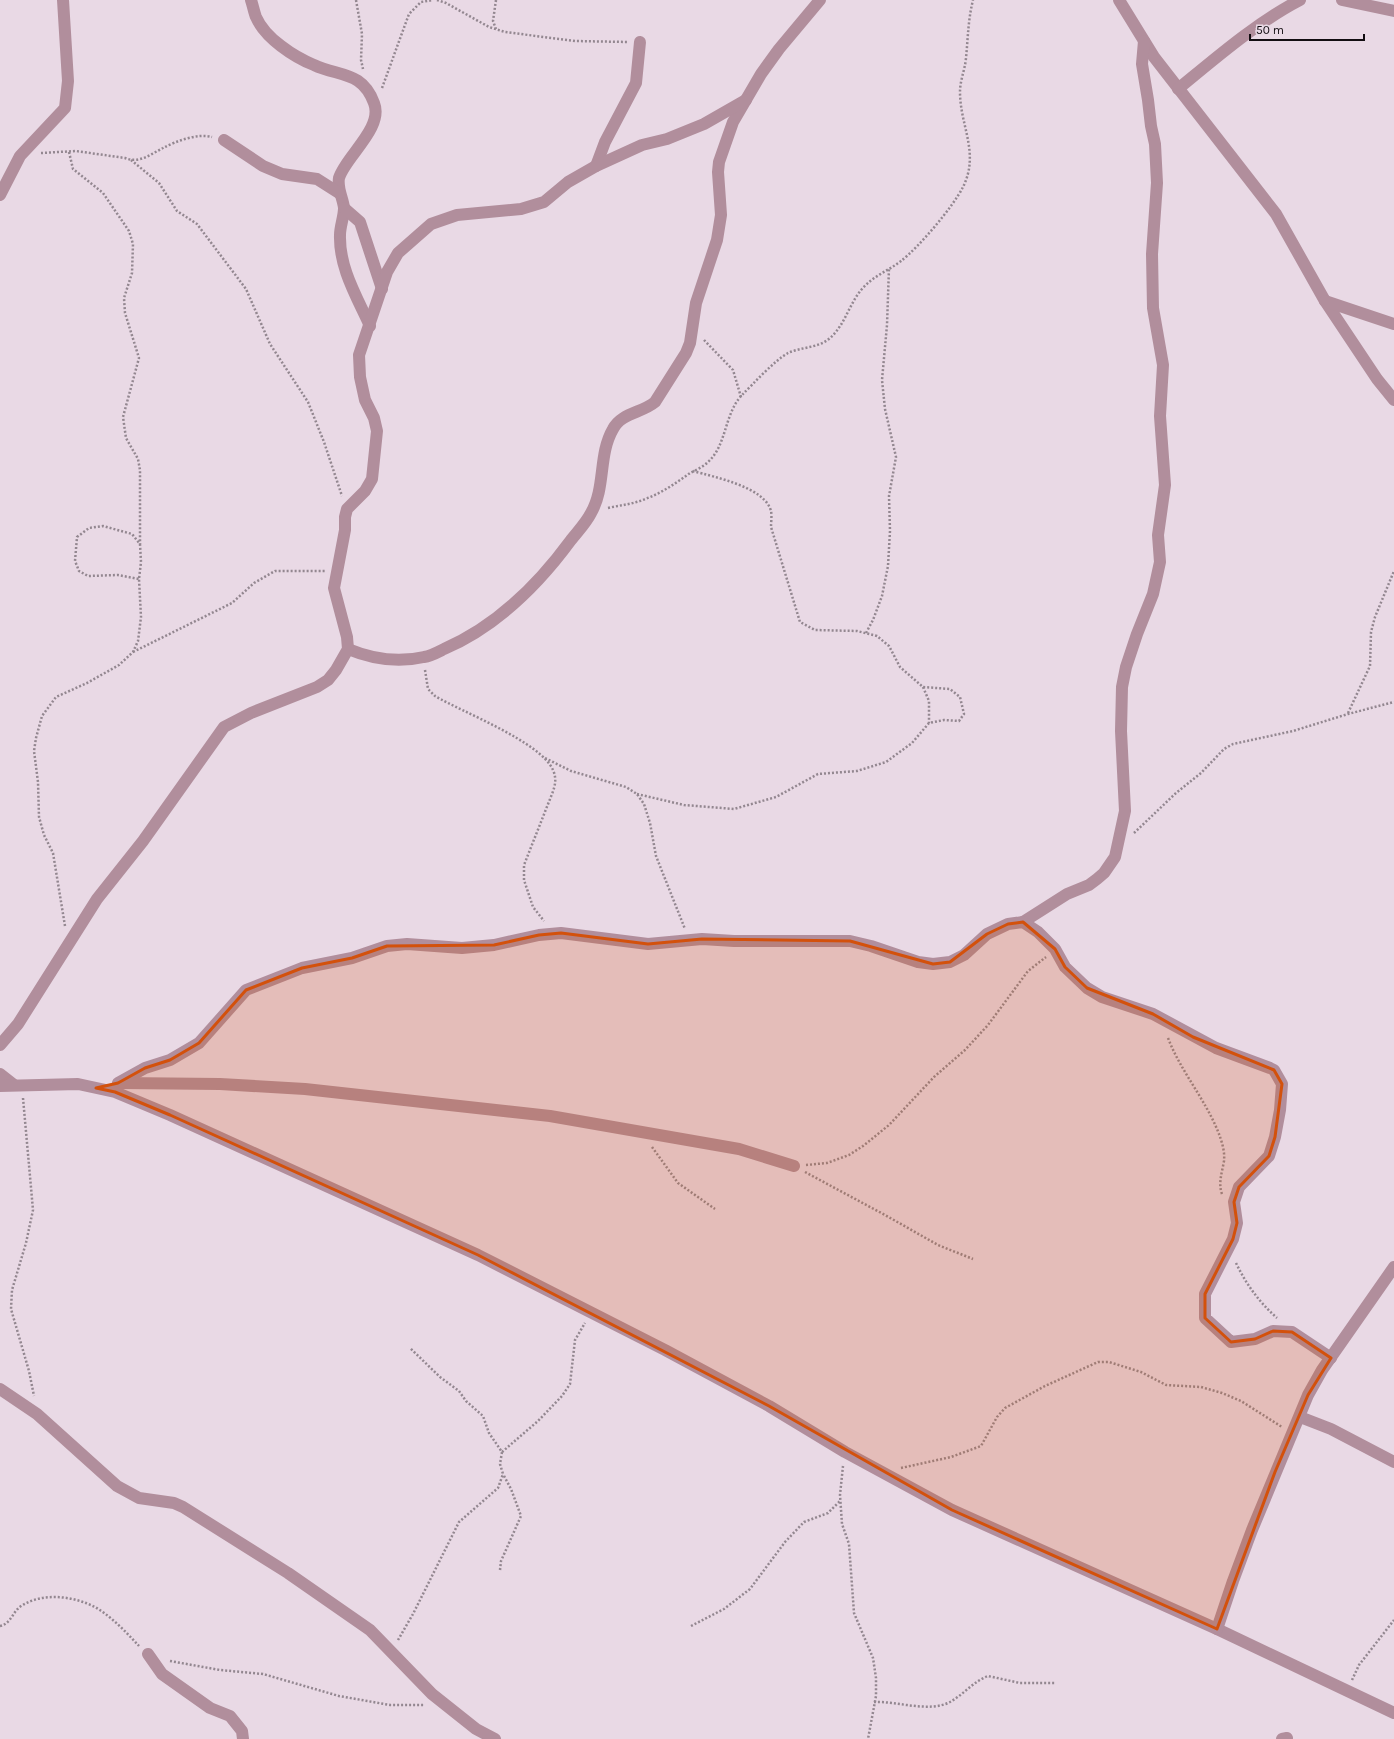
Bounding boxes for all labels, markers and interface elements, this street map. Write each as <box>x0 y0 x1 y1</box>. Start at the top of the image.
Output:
scale bar <box>1250 16 1364 42</box>
text: 50 m <box>1256 23 1284 37</box>

